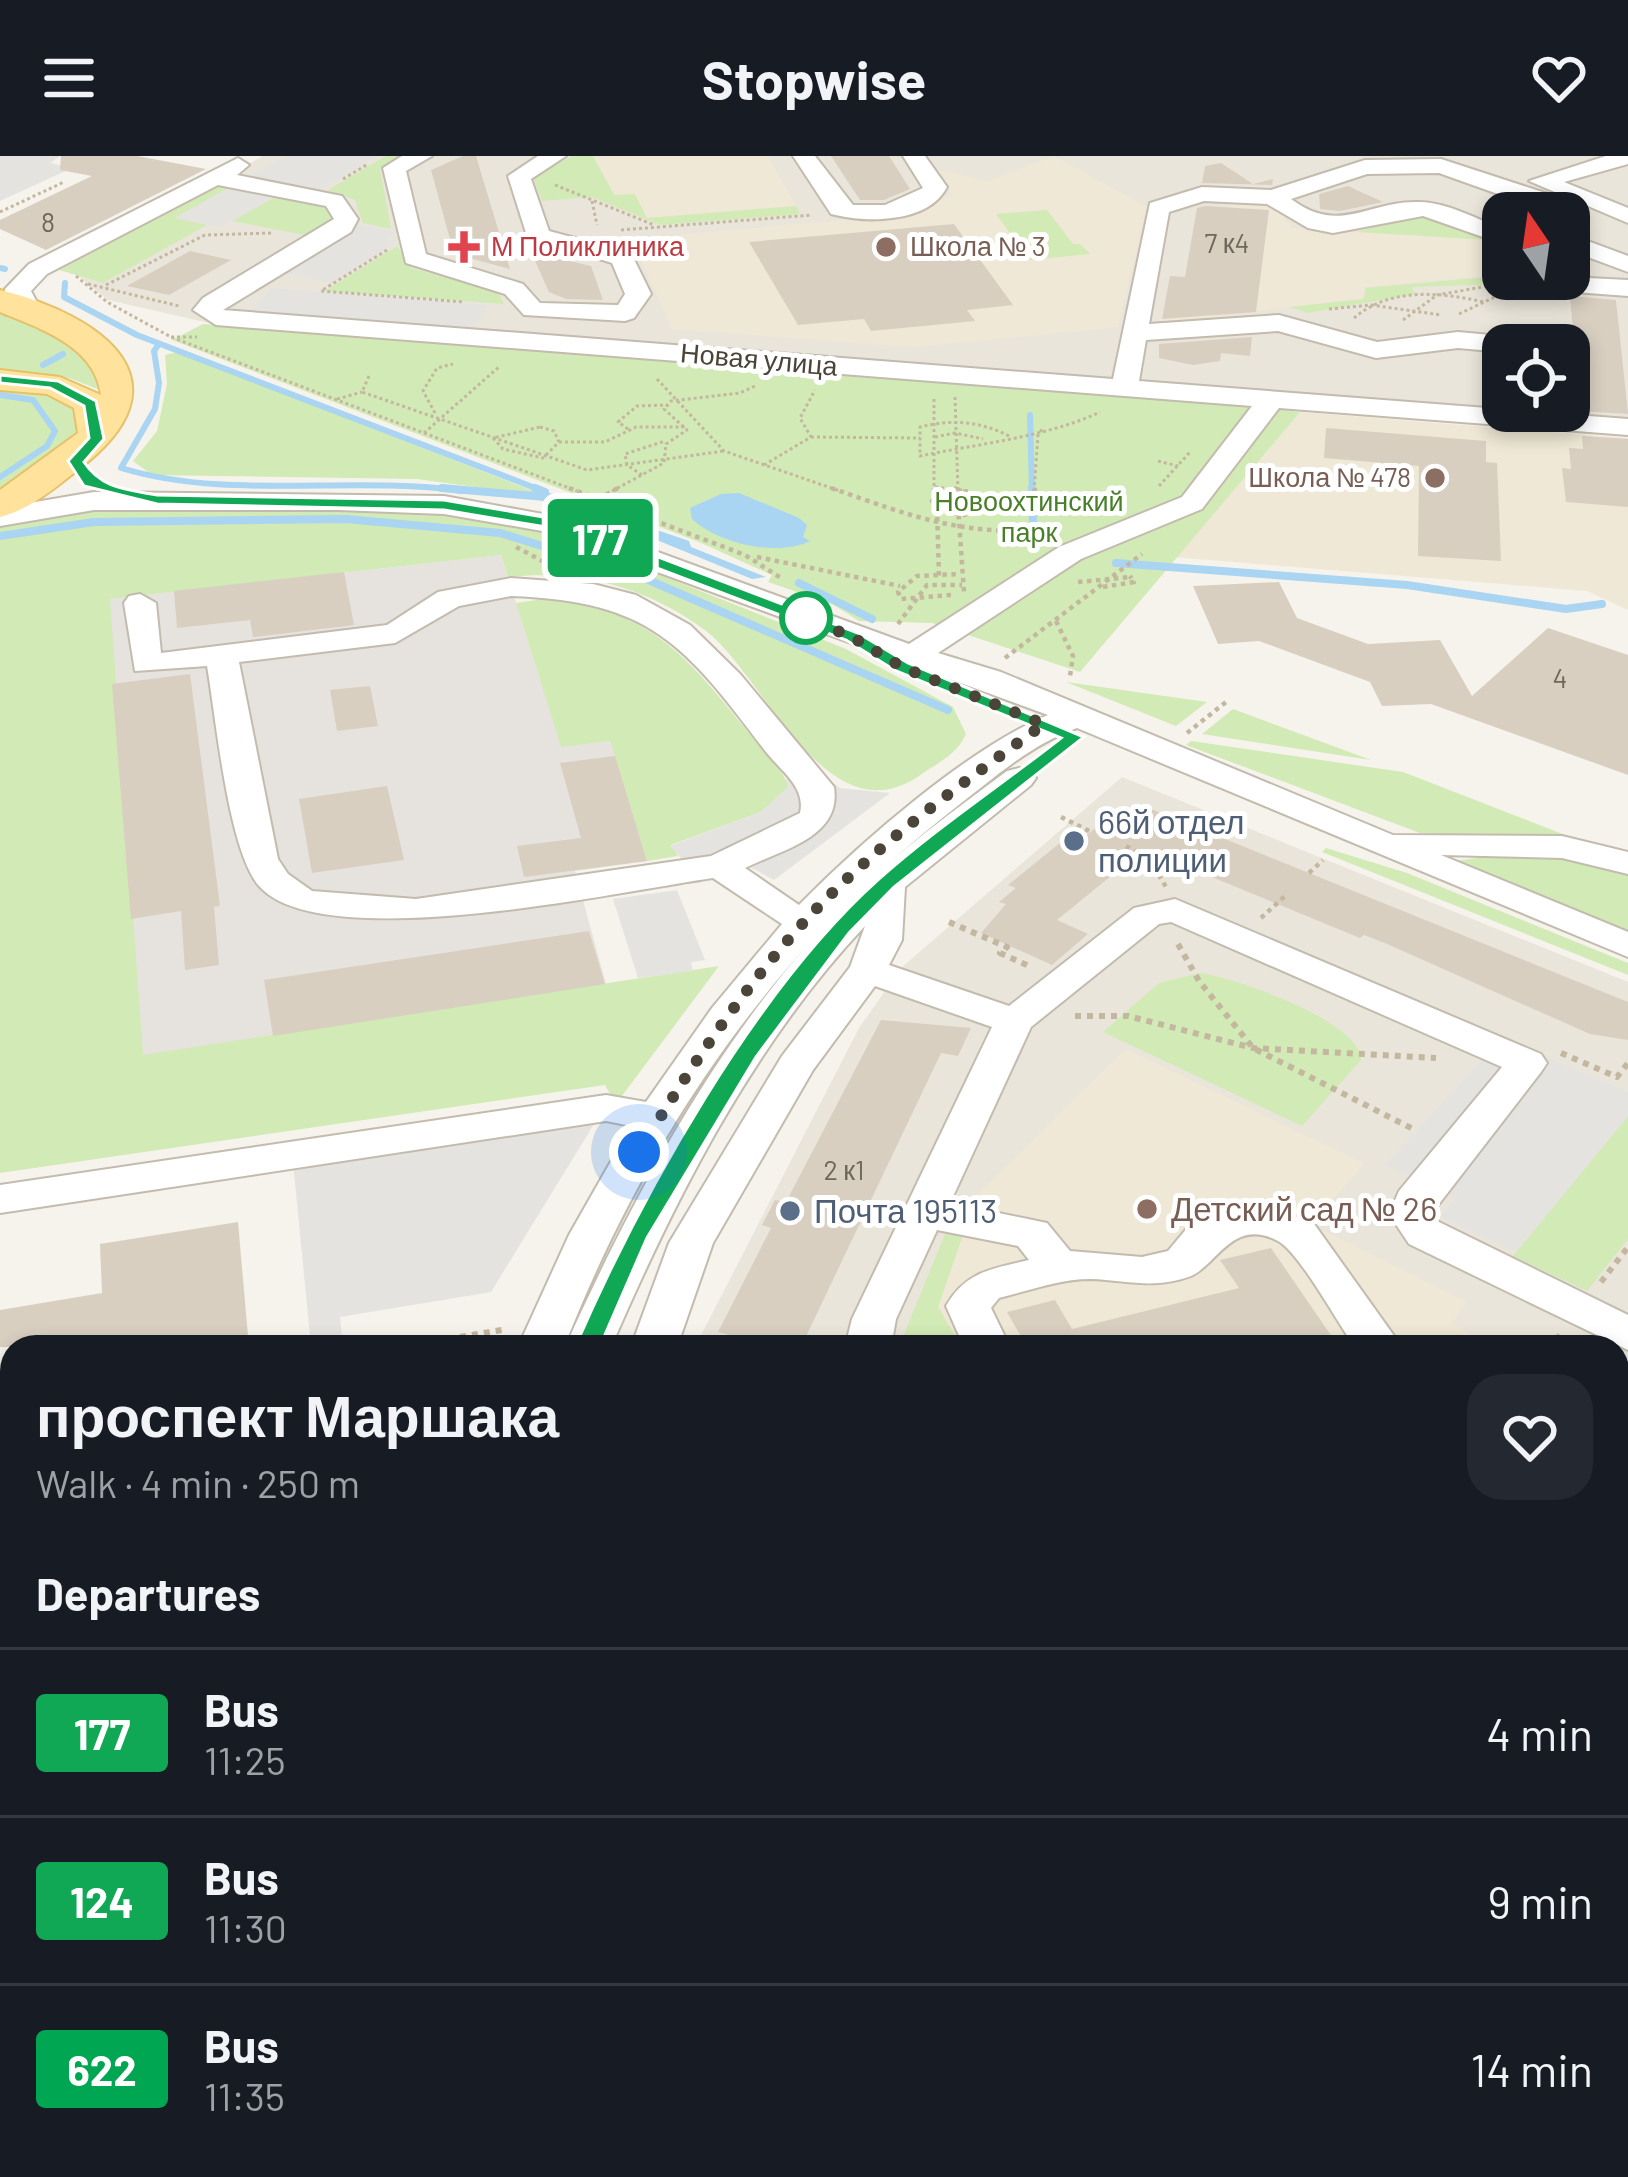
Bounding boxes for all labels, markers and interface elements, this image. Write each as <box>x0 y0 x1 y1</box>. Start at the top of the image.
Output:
icon: menu <box>36 45 102 111</box>
icon: heart <box>1526 45 1592 111</box>
text: Stopwise <box>702 46 926 111</box>
north arrow <box>1482 192 1590 300</box>
map controls <box>1482 192 1590 432</box>
house number: 8 <box>41 205 55 237</box>
house number: 7 к4 <box>1205 226 1249 258</box>
place label: М Поликлиника <box>491 229 685 261</box>
place label: Школа № 3 <box>910 229 1046 261</box>
marker: М Поликлиника <box>448 231 480 263</box>
marker: Школа № 3 <box>873 234 899 260</box>
button: locate <box>1482 324 1590 432</box>
street label: Новая улица <box>679 335 840 382</box>
place label: Школа № 478 <box>1248 460 1411 492</box>
marker: Школа № 478 <box>1422 465 1448 491</box>
park label: Новоохтинский парк <box>934 484 1124 548</box>
line badge: 177 <box>531 499 669 577</box>
text: 177 <box>572 513 628 563</box>
unlabelled marker <box>781 593 831 643</box>
house number: 4 <box>1553 661 1567 693</box>
place label: 66й отдел полиции <box>1098 801 1244 879</box>
marker: 66й отдел полиции <box>1061 828 1087 854</box>
your location <box>609 1122 669 1182</box>
house number: 2 к1 <box>823 1153 865 1185</box>
place label: Детский сад № 26 <box>1171 1188 1437 1228</box>
place label: Почта 195113 <box>814 1190 997 1230</box>
marker: Детский сад № 26 <box>1134 1196 1160 1222</box>
marker: Почта 195113 <box>777 1198 803 1224</box>
button: heart <box>1467 1374 1593 1500</box>
text: проспект Маршака <box>36 1380 559 1448</box>
text: Walk · 4 min · 250 m <box>36 1459 360 1506</box>
text: Departures <box>36 1566 260 1620</box>
text: Bus <box>204 1682 279 1736</box>
text: 4 min <box>1486 1706 1593 1760</box>
text: 177 <box>74 1708 130 1758</box>
text: 11:25 <box>204 1736 286 1783</box>
text: Bus <box>204 1850 279 1904</box>
text: 9 min <box>1488 1874 1593 1928</box>
text: 124 <box>70 1876 134 1926</box>
text: 11:30 <box>204 1904 287 1951</box>
text: Bus <box>204 2018 279 2072</box>
text: 14 min <box>1471 2042 1593 2096</box>
text: 622 <box>67 2044 137 2094</box>
text: 11:35 <box>204 2072 285 2119</box>

